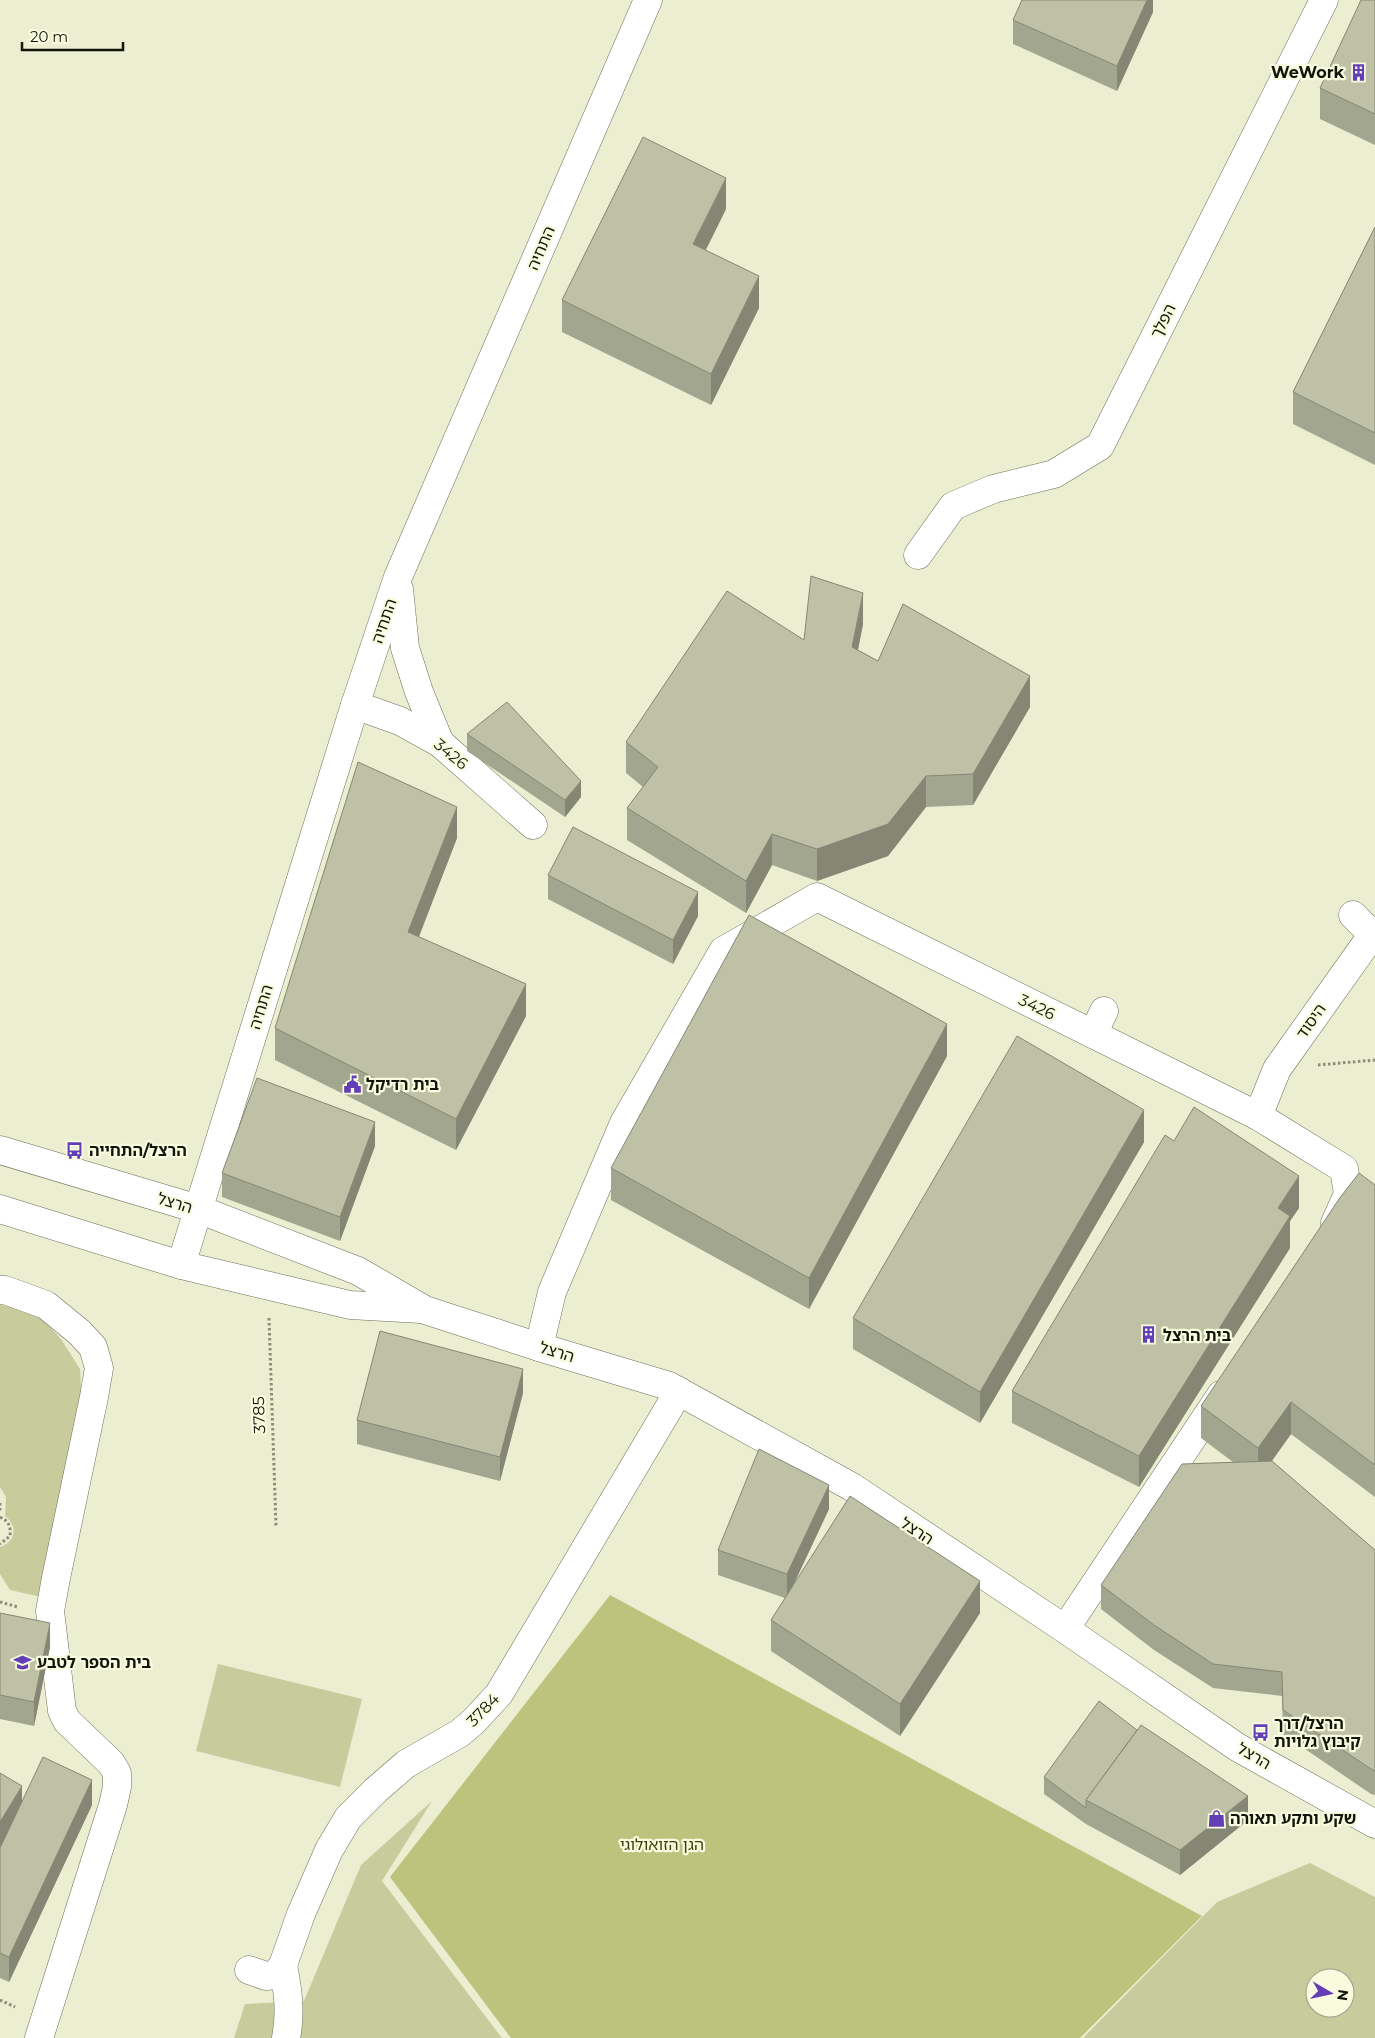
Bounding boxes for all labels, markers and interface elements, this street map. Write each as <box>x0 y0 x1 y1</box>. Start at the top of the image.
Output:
scale bar <box>22 20 124 52</box>
text: 20 m <box>30 27 68 46</box>
building icon: WeWork <box>1348 62 1368 82</box>
place label: WeWork <box>1271 63 1345 82</box>
street label: התחיה <box>523 223 559 273</box>
street label: הפלך <box>1146 301 1180 341</box>
street label: התחיה <box>368 596 400 646</box>
street label: 3426 <box>430 735 472 774</box>
street label: התחיה <box>245 982 277 1032</box>
street label: 3426 <box>1016 990 1059 1024</box>
street label: היסוד <box>1292 1000 1330 1042</box>
public building icon: בית רדיקל <box>342 1074 362 1094</box>
place label: בית רדיקל <box>366 1075 440 1094</box>
bus stop icon: הרצל/התחייה <box>65 1140 85 1160</box>
place label: הרצל/התחייה <box>89 1141 187 1160</box>
street label: הרצל <box>155 1189 195 1217</box>
building icon: בית הרצל <box>1139 1325 1159 1345</box>
place label: בית הרצל <box>1163 1326 1232 1345</box>
street label: הרצל <box>537 1338 577 1366</box>
street label: 3785 <box>249 1396 269 1434</box>
street label: הרצל <box>897 1513 937 1549</box>
school or university icon: בית הספר לטבע <box>13 1652 33 1672</box>
place label: בית הספר לטבע <box>37 1653 152 1672</box>
street label: 3784 <box>463 1689 504 1731</box>
place label: הרצל/דרך קיבוץ גלויות <box>1274 1714 1361 1751</box>
bus stop icon: הרצל/דרך קיבוץ גלויות <box>1250 1722 1270 1742</box>
street label: הרצל <box>1234 1739 1274 1773</box>
shop icon: שקע ותקע תאורה <box>1206 1808 1226 1828</box>
place label: שקע ותקע תאורה <box>1230 1809 1356 1828</box>
park label: הגן הזואולוגי <box>620 1835 704 1854</box>
north arrow <box>1305 1968 1355 2018</box>
text: N <box>1333 1988 1353 2002</box>

